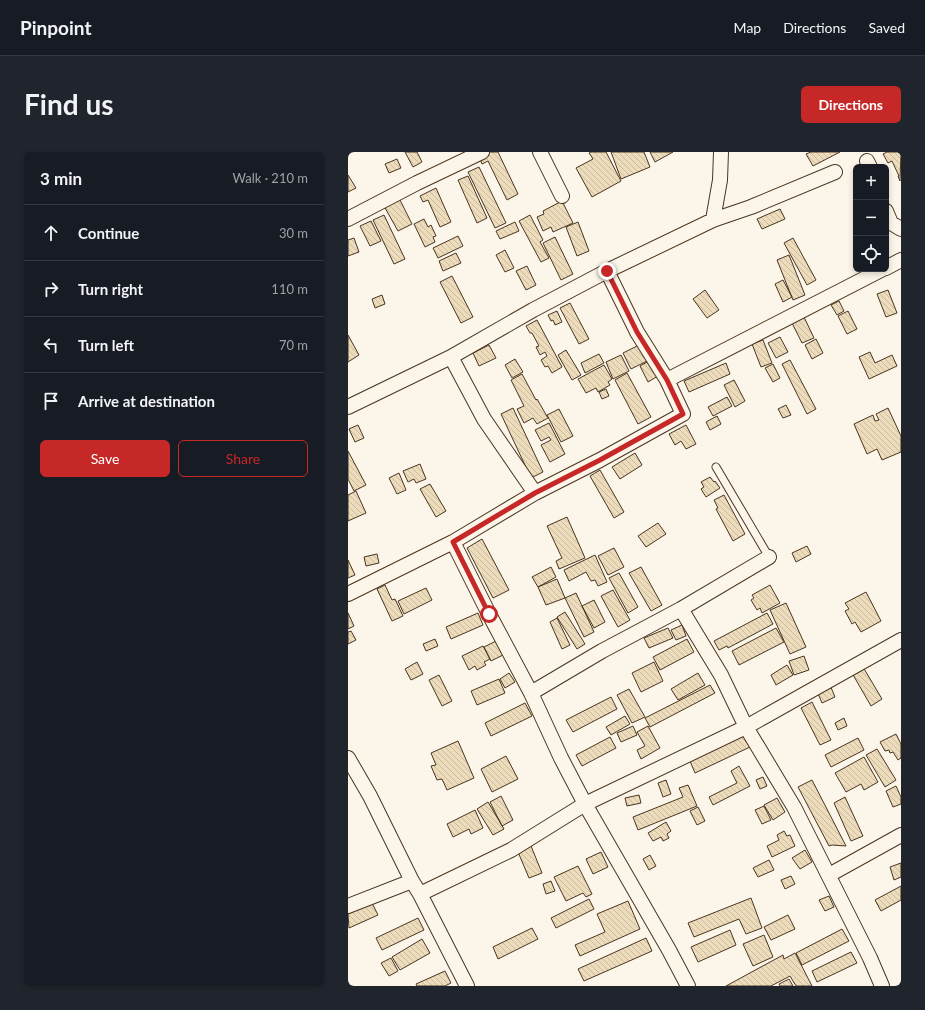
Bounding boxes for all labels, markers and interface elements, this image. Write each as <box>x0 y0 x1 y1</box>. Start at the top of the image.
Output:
text: Pinpoint <box>20 16 91 39</box>
text: Map <box>734 19 761 36</box>
text: Directions <box>783 19 846 36</box>
text: Saved <box>868 19 905 36</box>
button: Directions <box>801 86 901 123</box>
text: Find us <box>24 87 114 121</box>
map controls <box>853 164 889 272</box>
button: + <box>853 164 889 200</box>
text: 3 min <box>40 168 82 189</box>
text: Walk · 210 m <box>232 170 308 186</box>
button: − <box>853 200 889 236</box>
icon: ahead <box>40 222 62 244</box>
text: Continue <box>78 224 139 242</box>
text: 30 m <box>279 225 308 241</box>
button: locate <box>853 236 889 272</box>
route end <box>598 262 616 280</box>
icon: right <box>40 278 62 300</box>
text: Turn right <box>78 280 143 298</box>
text: 110 m <box>271 281 308 297</box>
icon: left <box>40 334 62 356</box>
text: Turn left <box>78 336 134 354</box>
text: 70 m <box>279 337 308 353</box>
icon: arrive <box>40 390 62 412</box>
text: Arrive at destination <box>78 392 215 410</box>
button: Save <box>40 440 170 477</box>
button: Share <box>178 440 308 477</box>
route start <box>480 605 498 623</box>

